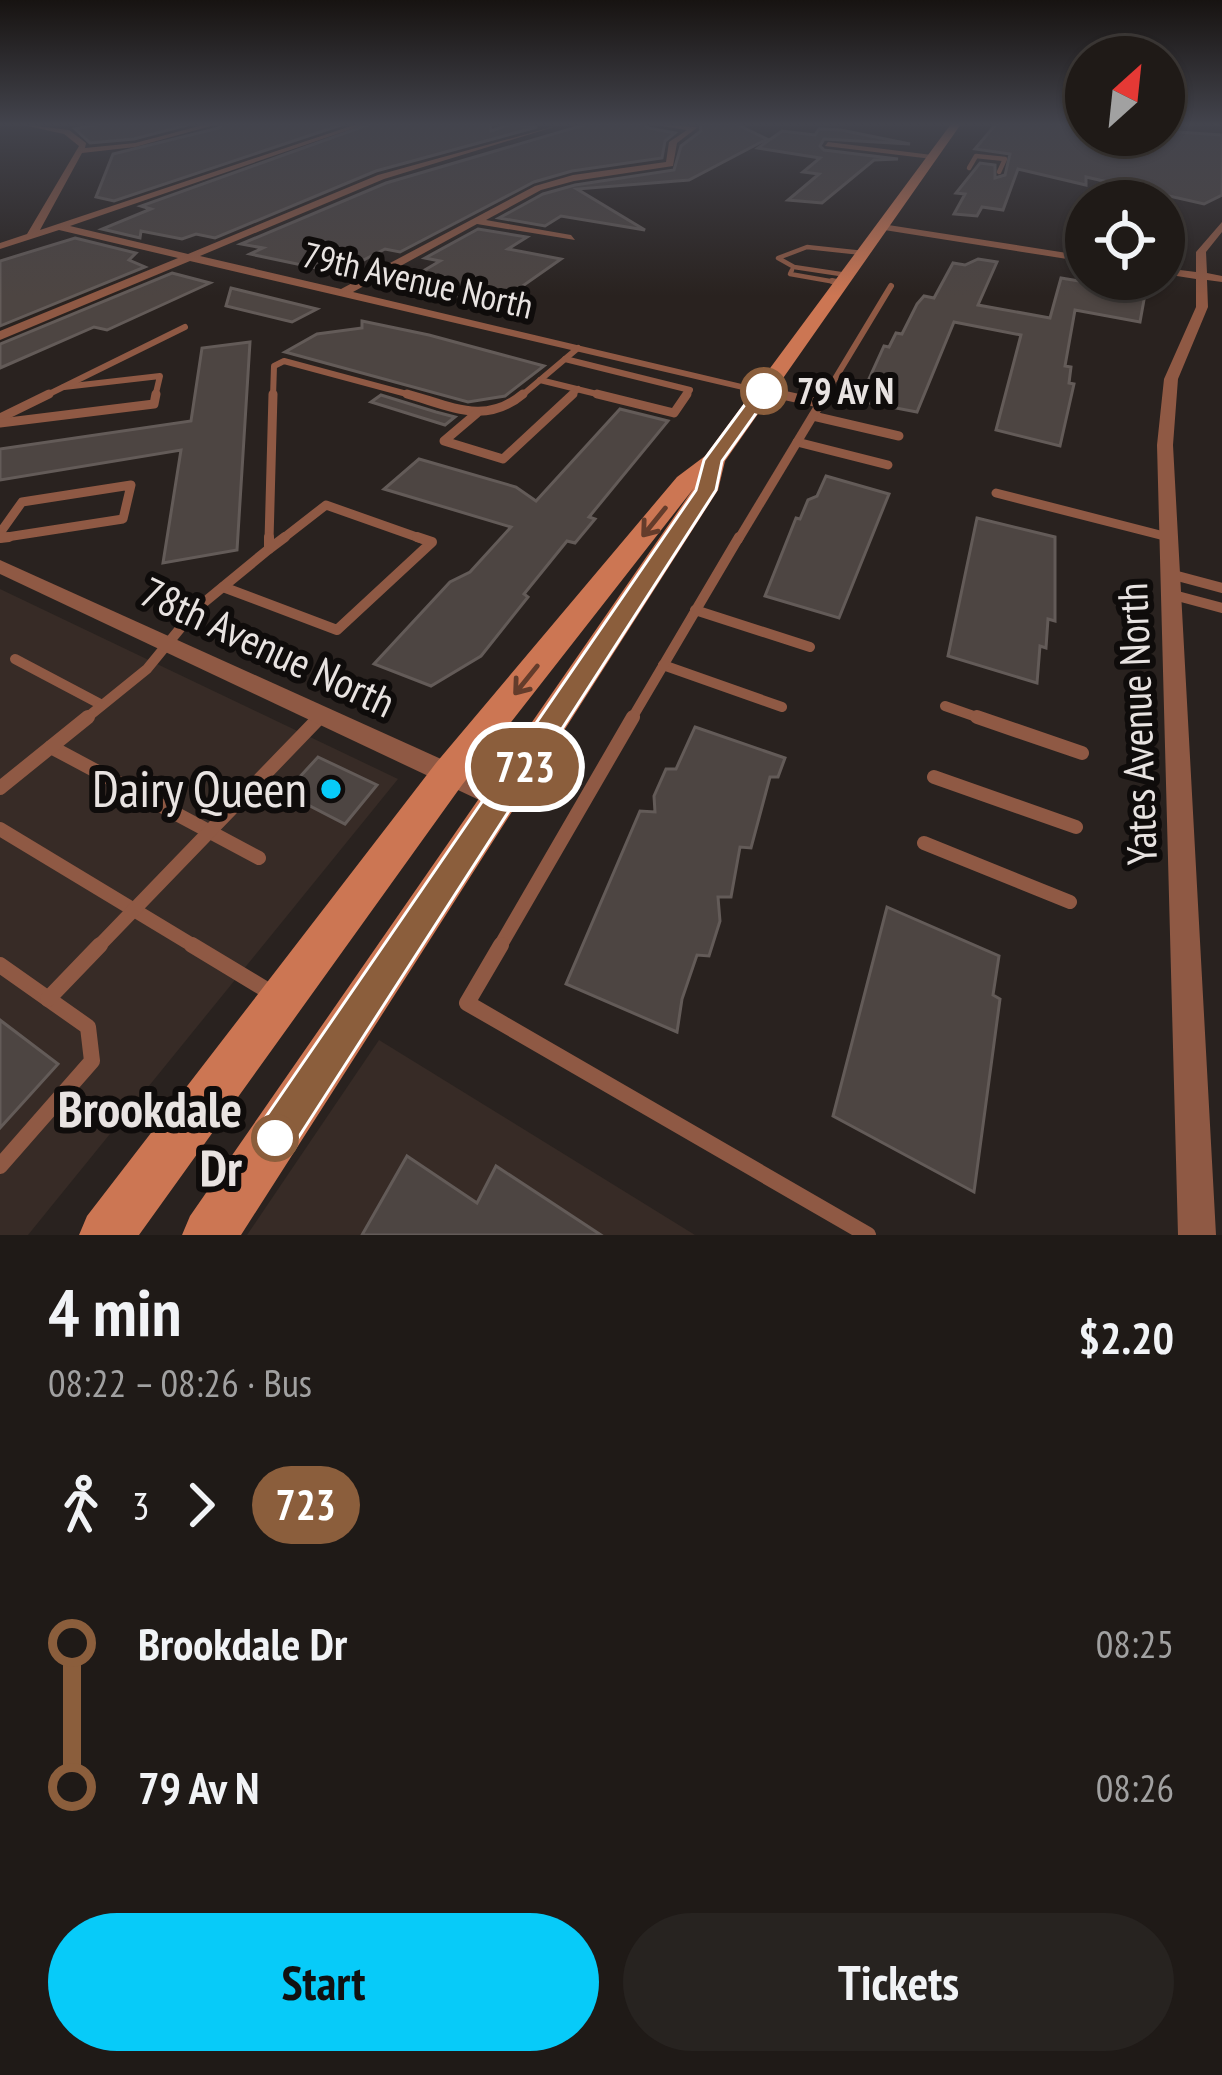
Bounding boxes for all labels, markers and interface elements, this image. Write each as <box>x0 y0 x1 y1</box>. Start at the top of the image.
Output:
north arrow <box>1065 36 1185 156</box>
map controls <box>1065 36 1185 300</box>
button: locate <box>1065 180 1185 300</box>
street label: 79th Avenue North <box>298 230 538 329</box>
place label: 79 Av N <box>797 367 894 414</box>
marker: 79 Av N <box>742 369 786 413</box>
one-way arrow <box>641 505 668 537</box>
street label: 78th Avenue North <box>132 564 404 729</box>
street label: Yates Avenue North <box>1104 582 1169 866</box>
one-way arrow <box>513 663 540 695</box>
line badge: 723 <box>456 728 594 806</box>
text: 723 <box>495 739 555 794</box>
place label: Dairy Queen <box>92 755 307 821</box>
marker: Dairy Queen <box>318 776 344 802</box>
place label: Brookdale Dr <box>58 1075 242 1200</box>
marker: Brookdale Dr <box>253 1116 297 1160</box>
text: 4 min <box>48 1269 181 1354</box>
text: $2.20 <box>1078 1308 1174 1366</box>
text: 08:22 – 08:26 · Bus <box>48 1357 312 1408</box>
icon: walk <box>48 1472 114 1538</box>
icon: forward <box>168 1472 234 1538</box>
text: 723 <box>276 1477 336 1532</box>
text: 3 <box>132 1480 150 1531</box>
text: Brookdale Dr <box>138 1614 347 1672</box>
text: 08:25 <box>1096 1618 1174 1669</box>
text: 79 Av N <box>138 1758 259 1816</box>
text: 08:26 <box>1096 1762 1174 1813</box>
button: Start <box>48 1913 599 2051</box>
button: Tickets <box>623 1913 1174 2051</box>

